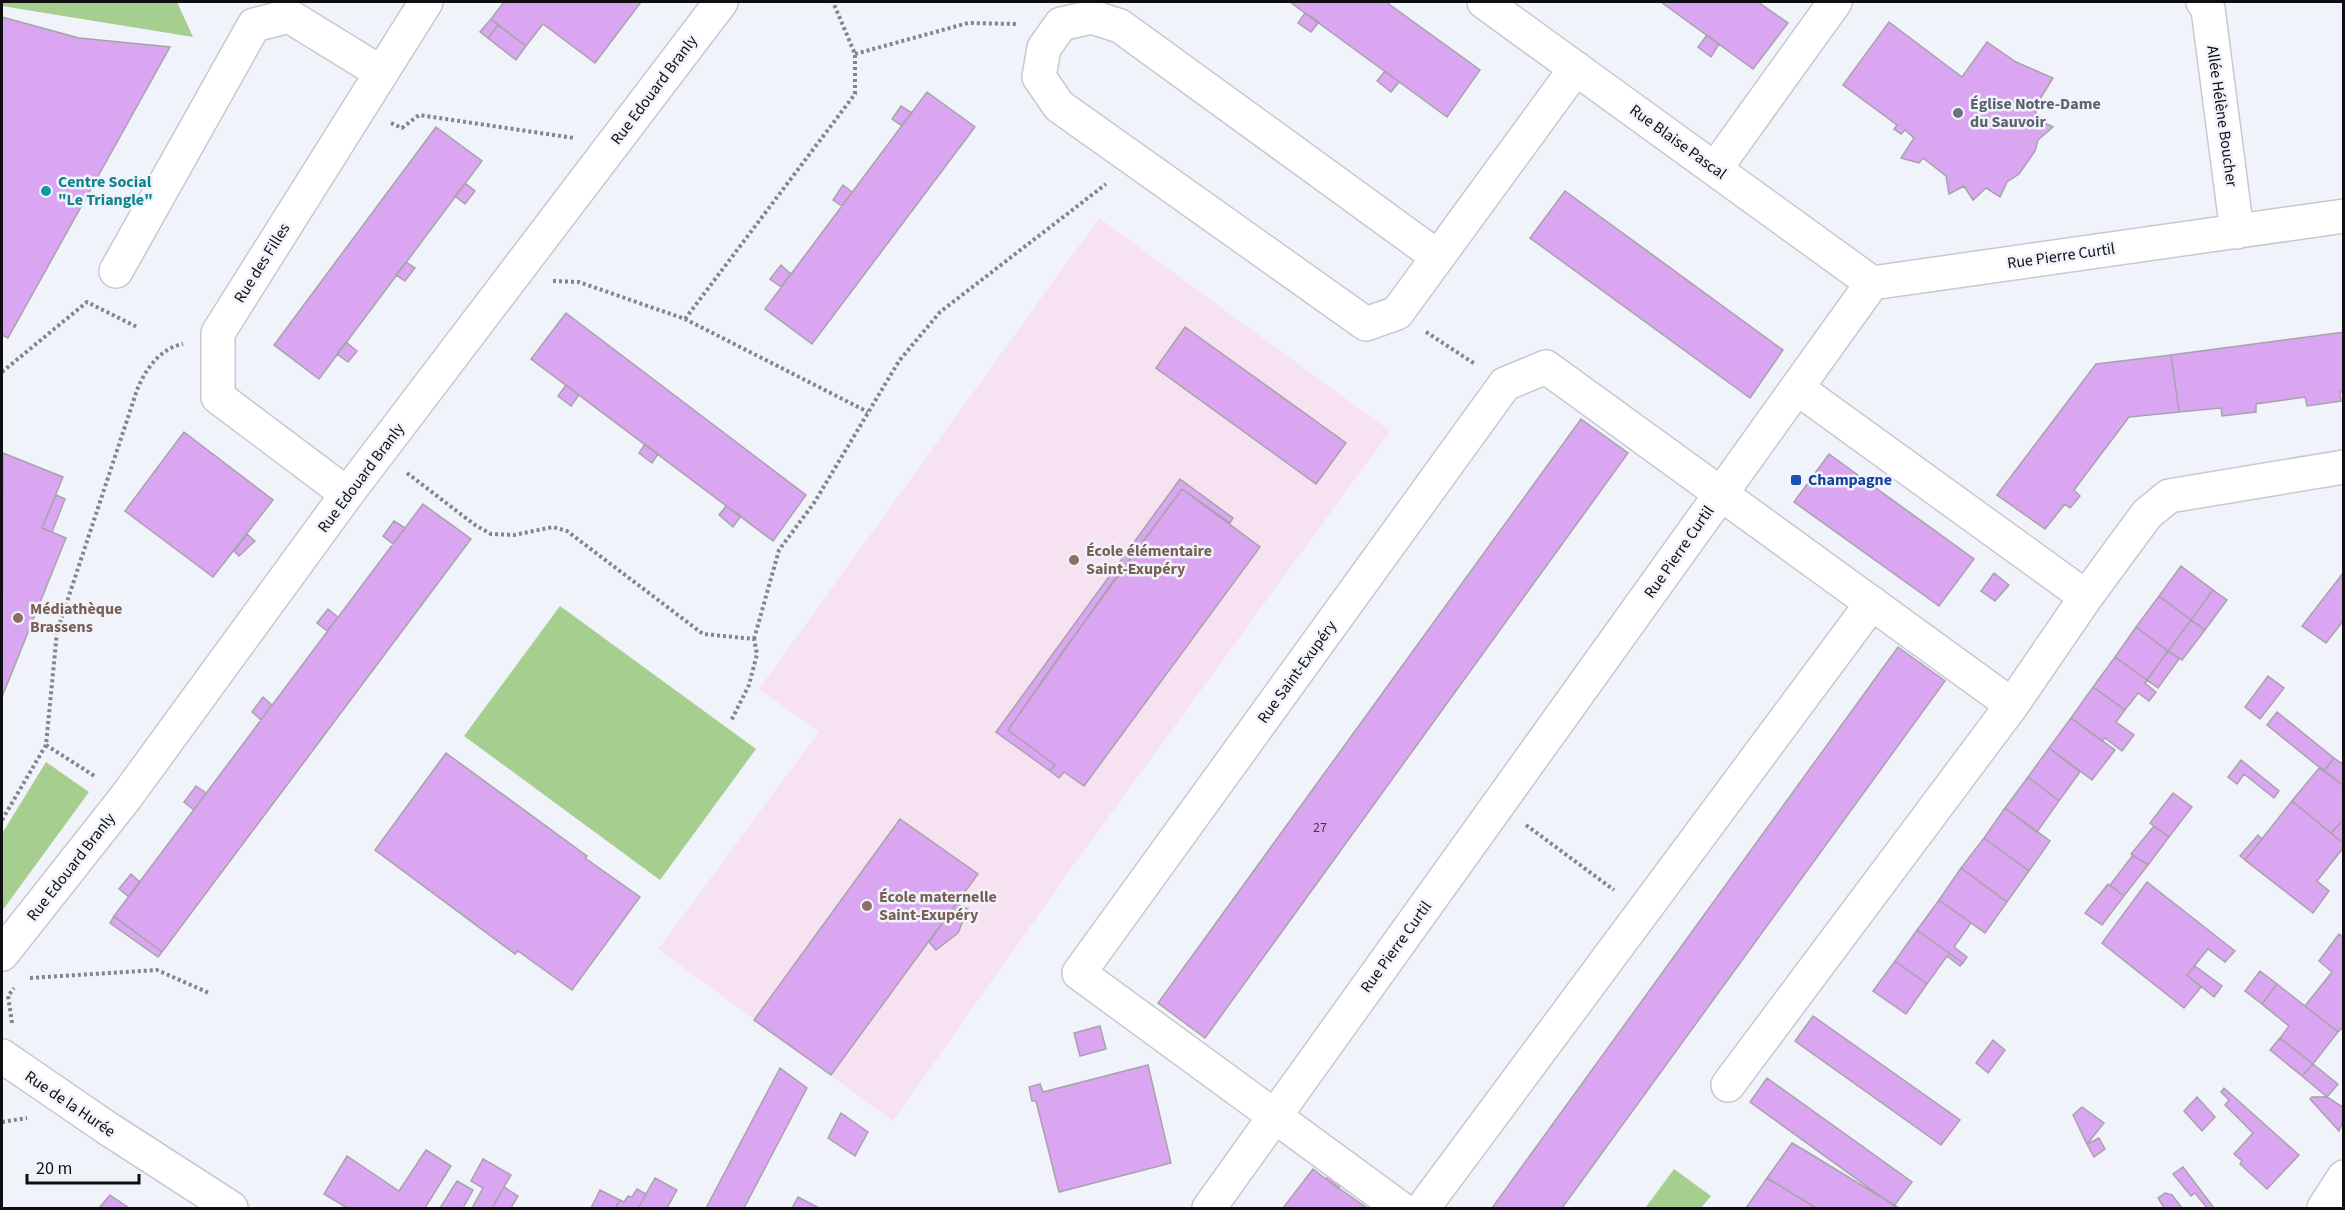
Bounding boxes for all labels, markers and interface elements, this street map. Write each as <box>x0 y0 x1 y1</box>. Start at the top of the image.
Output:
street label: Rue Edouard Branly <box>606 30 703 149</box>
street label: Allée Hélène Boucher <box>2201 44 2243 189</box>
place label: Église Notre-Dame du Sauvoir <box>1970 93 2101 133</box>
street label: Rue Blaise Pascal <box>1625 99 1731 185</box>
marker: Église Notre-Dame du Sauvoir <box>1951 106 1965 120</box>
place label: Centre Social "Le Triangle" <box>58 171 153 211</box>
marker: Centre Social "Le Triangle" <box>39 184 53 198</box>
street label: Rue des Filles <box>229 219 295 307</box>
street label: Rue Pierre Curtil <box>2006 238 2116 274</box>
street label: Rue Edouard Branly <box>313 418 410 537</box>
place label: Champagne <box>1808 469 1892 491</box>
marker: Champagne <box>1789 473 1803 487</box>
street label: Rue Pierre Curtil <box>1639 501 1719 603</box>
place label: École élémentaire Saint-Exupéry <box>1086 540 1212 580</box>
marker: École élémentaire Saint-Exupéry <box>1067 553 1081 567</box>
place label: Médiathèque Brassens <box>30 598 122 638</box>
marker: Médiathèque Brassens <box>11 611 25 625</box>
street label: Rue Saint-Exupéry <box>1252 616 1342 728</box>
street label: Rue Edouard Branly <box>22 808 121 926</box>
house number: 27 <box>1313 818 1327 838</box>
place label: École maternelle Saint-Exupéry <box>879 886 997 926</box>
street label: Rue Pierre Curtil <box>1355 897 1437 997</box>
marker: École maternelle Saint-Exupéry <box>860 899 874 913</box>
street label: Rue de la Hurée <box>20 1066 120 1142</box>
scale bar <box>27 1147 140 1185</box>
text: 20 m <box>36 1156 72 1181</box>

